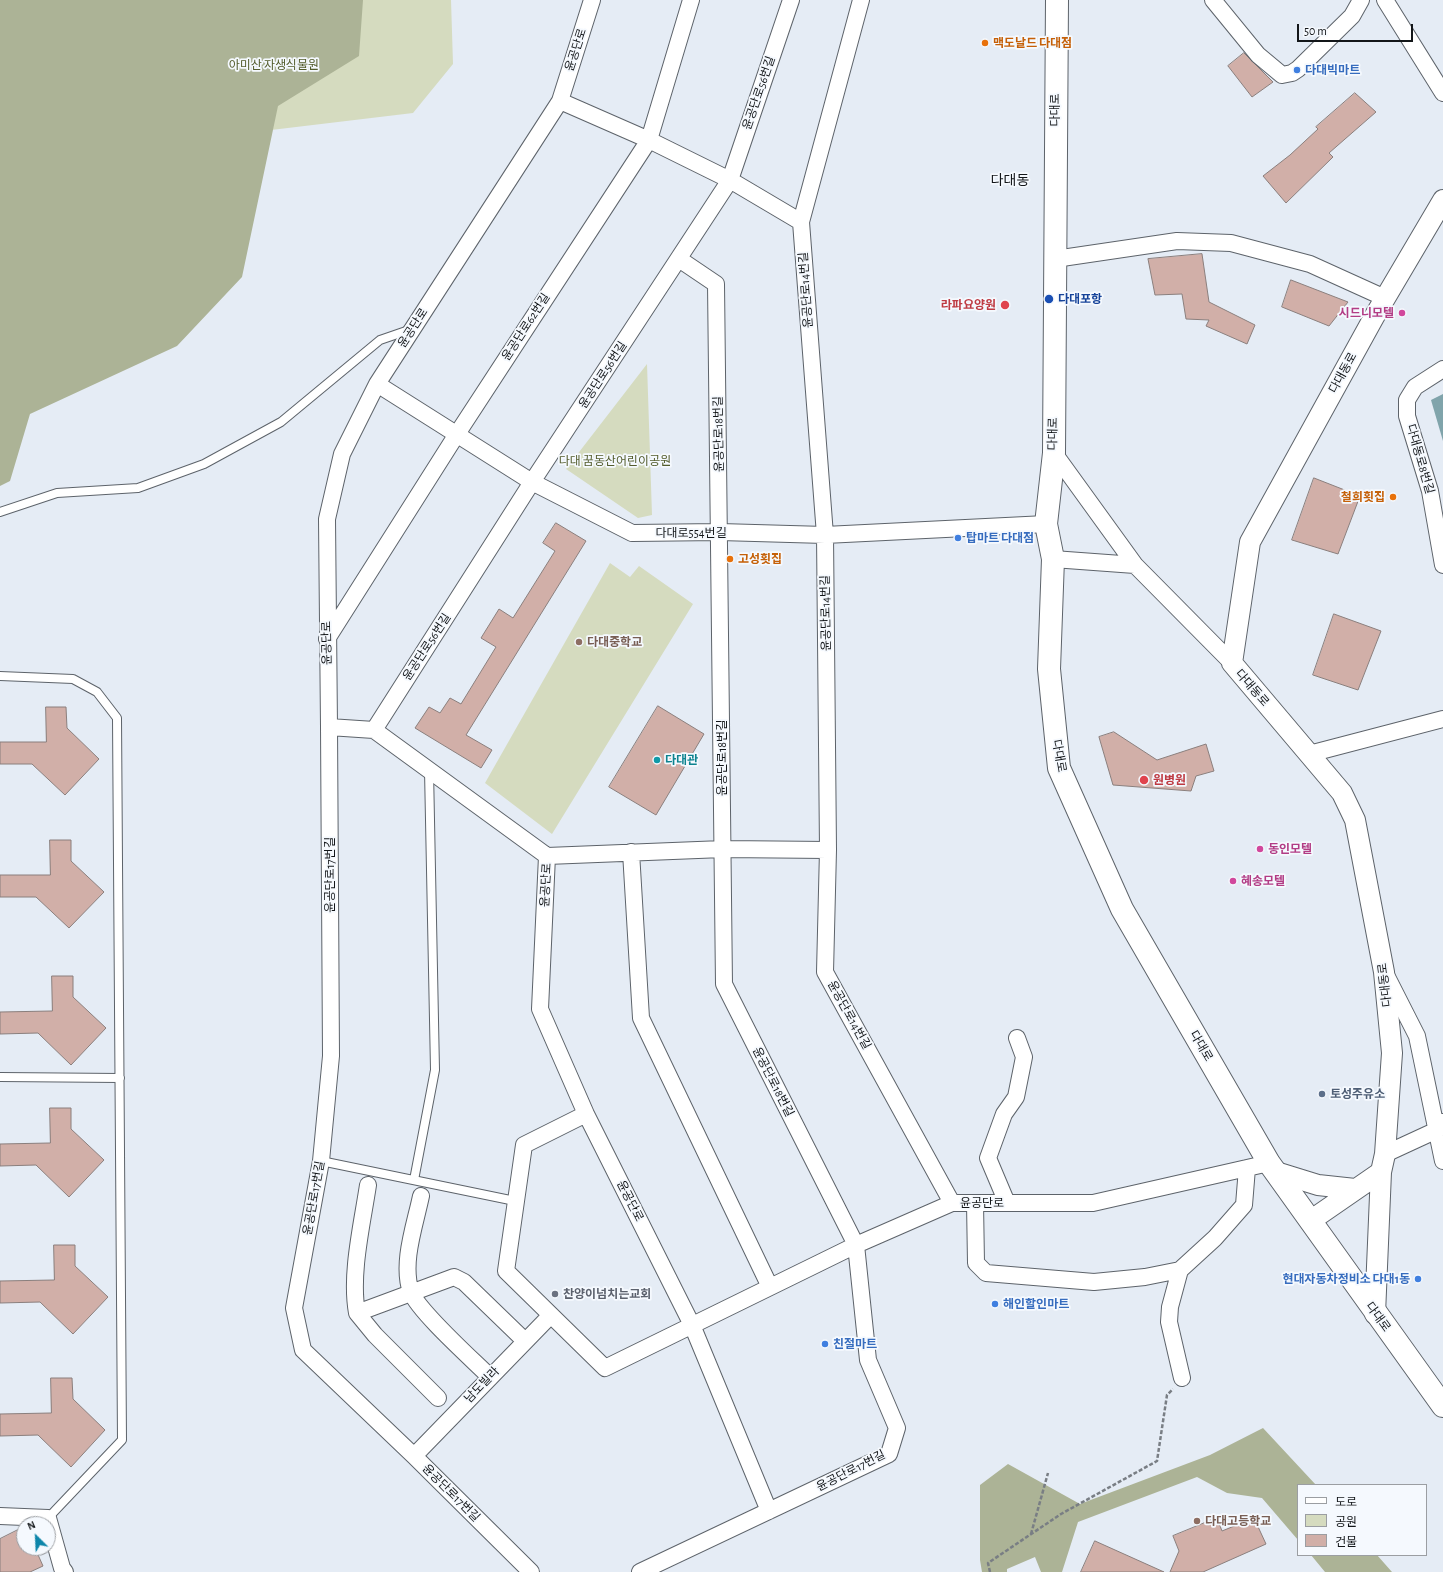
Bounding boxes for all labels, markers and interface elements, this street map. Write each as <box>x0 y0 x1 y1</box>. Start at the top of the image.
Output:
scale bar <box>1299 16 1415 42</box>
text: 50 m <box>1304 25 1327 37</box>
street label: 윤공단로 <box>562 27 590 73</box>
place label: 맥도날드 다대점 <box>993 36 1072 50</box>
marker: 맥도날드 다대점 <box>980 38 990 48</box>
street label: 윤공단로56번길 <box>740 54 778 132</box>
park label: 아미산 자생식물원 <box>229 58 319 72</box>
place label: 다대빅마트 <box>1305 63 1360 77</box>
marker: 다대빅마트 <box>1292 65 1302 75</box>
street label: 다대로 <box>1048 93 1062 127</box>
district label: 다대동 <box>991 173 1029 189</box>
street label: 윤공단로14번길 <box>796 252 816 328</box>
street label: 윤공단로62번길 <box>499 291 553 363</box>
place label: 다대포항 <box>1058 292 1102 306</box>
marker: 다대포항 <box>1043 293 1055 305</box>
place label: 라파요양원 <box>941 298 996 312</box>
marker: 라파요양원 <box>999 299 1011 311</box>
street label: 윤공단로 <box>395 306 431 350</box>
place label: 시드니모텔 <box>1339 306 1394 320</box>
marker: 시드니모텔 <box>1397 308 1407 318</box>
street label: 윤공단로56번길 <box>576 339 630 411</box>
street label: 다대동로 <box>1326 350 1360 396</box>
street label: 윤공단로18번길 <box>711 396 727 472</box>
street label: 다대로 <box>1046 417 1060 451</box>
street label: 다대동로8번길 <box>1403 422 1437 496</box>
park label: 다대 꿈동산어린이공원 <box>559 454 671 468</box>
place label: 철희횟집 <box>1341 490 1385 504</box>
marker: 철희횟집 <box>1388 492 1398 502</box>
street label: 다대로554번길 <box>655 526 727 540</box>
place label: 탑마트 다대점 <box>966 531 1034 545</box>
marker: 탑마트 다대점 <box>953 533 963 543</box>
place label: 고성횟집 <box>738 552 782 566</box>
marker: 고성횟집 <box>725 554 735 564</box>
street label: 윤공단로14번길 <box>818 575 834 651</box>
street label: 윤공단로56번길 <box>400 611 454 683</box>
street label: 윤공단로 <box>319 621 335 665</box>
place label: 다대중학교 <box>587 635 642 649</box>
marker: 다대중학교 <box>574 637 584 647</box>
street label: 다대동로 <box>1232 667 1272 709</box>
street label: 윤공단로18번길 <box>715 720 729 796</box>
street label: 다대로 <box>1049 738 1069 774</box>
place label: 다대관 <box>665 753 698 767</box>
marker: 다대관 <box>652 755 662 765</box>
place label: 원병원 <box>1153 773 1186 787</box>
marker: 원병원 <box>1138 774 1150 786</box>
street label: 윤공단로17번길 <box>323 837 337 913</box>
place label: 동인모텔 <box>1268 842 1312 856</box>
marker: 동인모텔 <box>1255 844 1265 854</box>
street label: 윤공단로 <box>538 863 554 907</box>
place label: 혜송모텔 <box>1241 874 1285 888</box>
marker: 혜송모텔 <box>1228 876 1238 886</box>
street label: 다대동로 <box>1375 962 1395 1008</box>
street label: 윤공단로14번길 <box>824 978 874 1052</box>
street label: 다대로 <box>1186 1028 1216 1064</box>
street label: 윤공단로18번길 <box>749 1045 797 1119</box>
place label: 토성주유소 <box>1330 1087 1385 1101</box>
marker: 토성주유소 <box>1317 1089 1327 1099</box>
street label: 윤공단로17번길 <box>300 1160 328 1236</box>
street label: 윤공단로 <box>614 1178 646 1224</box>
street label: 윤공단로 <box>960 1196 1004 1210</box>
place label: 현대자동차정비소 다대1동 <box>1282 1272 1410 1286</box>
marker: 현대자동차정비소 다대1동 <box>1413 1274 1423 1284</box>
place label: 찬양이넘치는교회 <box>563 1287 651 1301</box>
marker: 찬양이넘치는교회 <box>550 1289 560 1299</box>
place label: 해인할인마트 <box>1003 1297 1069 1311</box>
marker: 해인할인마트 <box>990 1299 1000 1309</box>
street label: 다대로 <box>1362 1299 1394 1335</box>
place label: 친절마트 <box>833 1337 877 1351</box>
marker: 친절마트 <box>820 1339 830 1349</box>
street label: 남도빌라 <box>461 1364 503 1406</box>
street label: 윤공단로17번길 <box>814 1447 888 1495</box>
street label: 윤공단로17번길 <box>419 1461 483 1525</box>
legend <box>1297 1484 1427 1556</box>
text: 도로 <box>1335 1496 1357 1508</box>
place label: 다대고등학교 <box>1205 1514 1271 1528</box>
north arrow <box>16 1516 56 1556</box>
marker: 다대고등학교 <box>1192 1516 1202 1526</box>
text: 공원 <box>1335 1516 1357 1528</box>
text: N <box>26 1519 37 1532</box>
text: 건물 <box>1335 1536 1357 1548</box>

